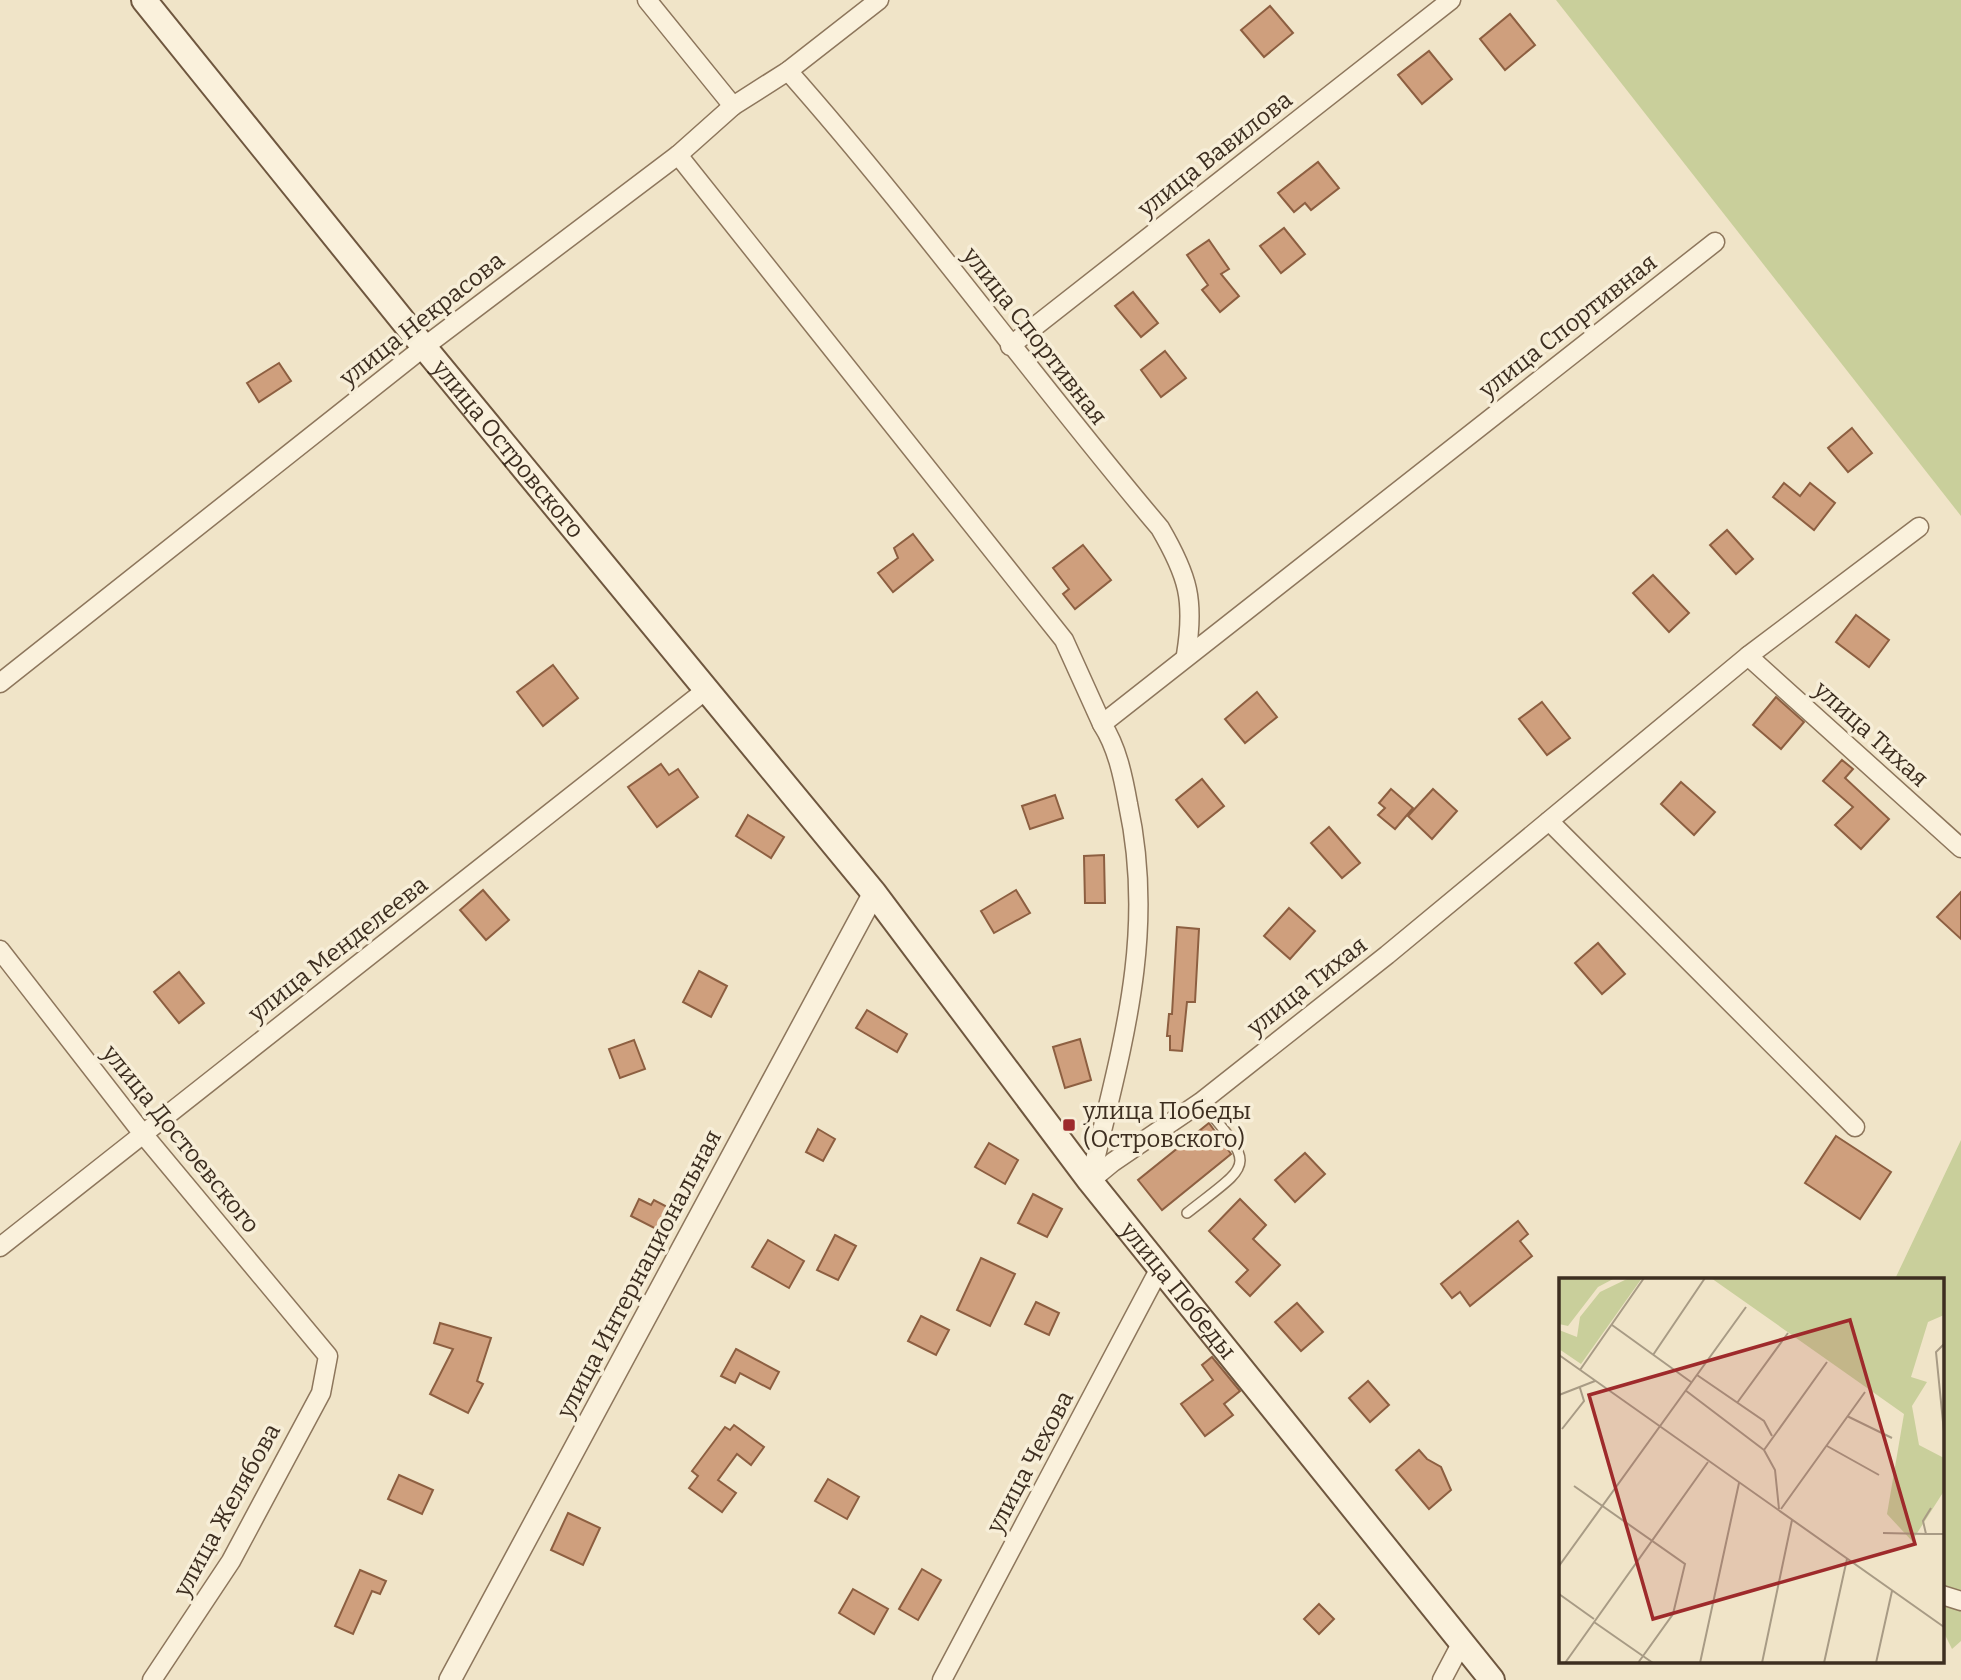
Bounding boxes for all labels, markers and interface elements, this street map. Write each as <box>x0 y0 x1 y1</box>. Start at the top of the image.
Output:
street label: улица Вавилова <box>1132 85 1298 223</box>
street label: улица Спортивная <box>956 241 1113 430</box>
street label: улица Некрасова <box>333 246 510 393</box>
street label: улица Спортивная <box>1473 248 1662 405</box>
street label: улица Островского <box>426 353 590 544</box>
street label: улица Тихая <box>1807 675 1934 793</box>
street label: улица Менделеева <box>242 870 433 1028</box>
street label: улица Тихая <box>1241 931 1372 1042</box>
street label: улица Достоевского <box>96 1039 265 1239</box>
place label: улица Победы (Островского) <box>1082 1097 1251 1153</box>
marker: улица Победы (Островского) <box>1061 1117 1077 1133</box>
street label: улица Интернациональная <box>551 1125 727 1424</box>
street label: улица Победы <box>1114 1215 1242 1365</box>
inset map <box>1559 1278 1944 1662</box>
street label: улица Чехова <box>980 1386 1079 1539</box>
street label: улица Желябова <box>167 1418 286 1602</box>

